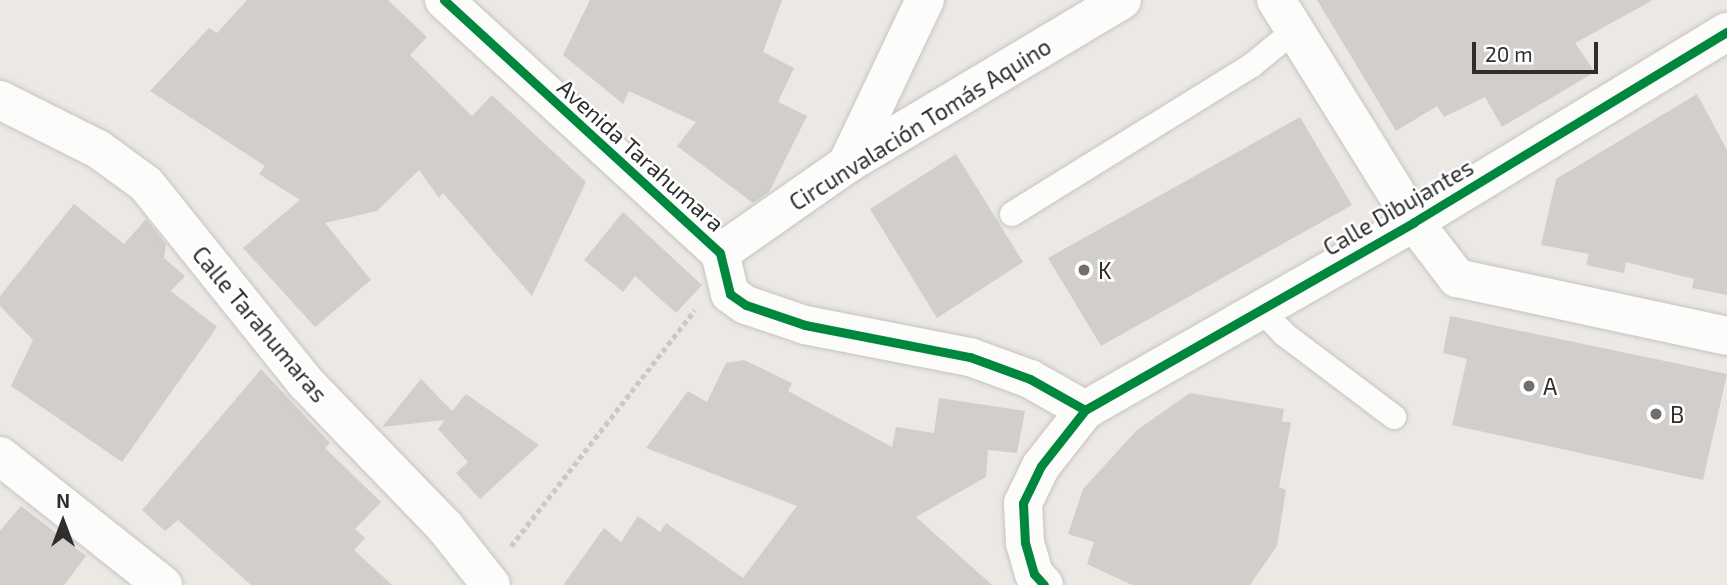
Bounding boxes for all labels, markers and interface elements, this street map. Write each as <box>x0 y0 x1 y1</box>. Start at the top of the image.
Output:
scale bar <box>1475 28 1601 72</box>
street label: Circunvalación Tomás Aquino <box>784 32 1056 216</box>
text: 20 m <box>1485 41 1533 66</box>
street label: Avenida Tarahumara <box>552 73 730 237</box>
street label: Calle Dibujantes <box>1318 153 1478 261</box>
street label: Calle Tarahumaras <box>187 240 333 408</box>
place label: K <box>1098 256 1112 284</box>
marker: K <box>1076 262 1092 278</box>
place label: A <box>1543 372 1557 400</box>
marker: A <box>1521 378 1537 394</box>
place label: B <box>1670 400 1684 428</box>
marker: B <box>1648 406 1664 422</box>
north arrow <box>28 487 98 557</box>
text: N <box>56 489 70 512</box>

